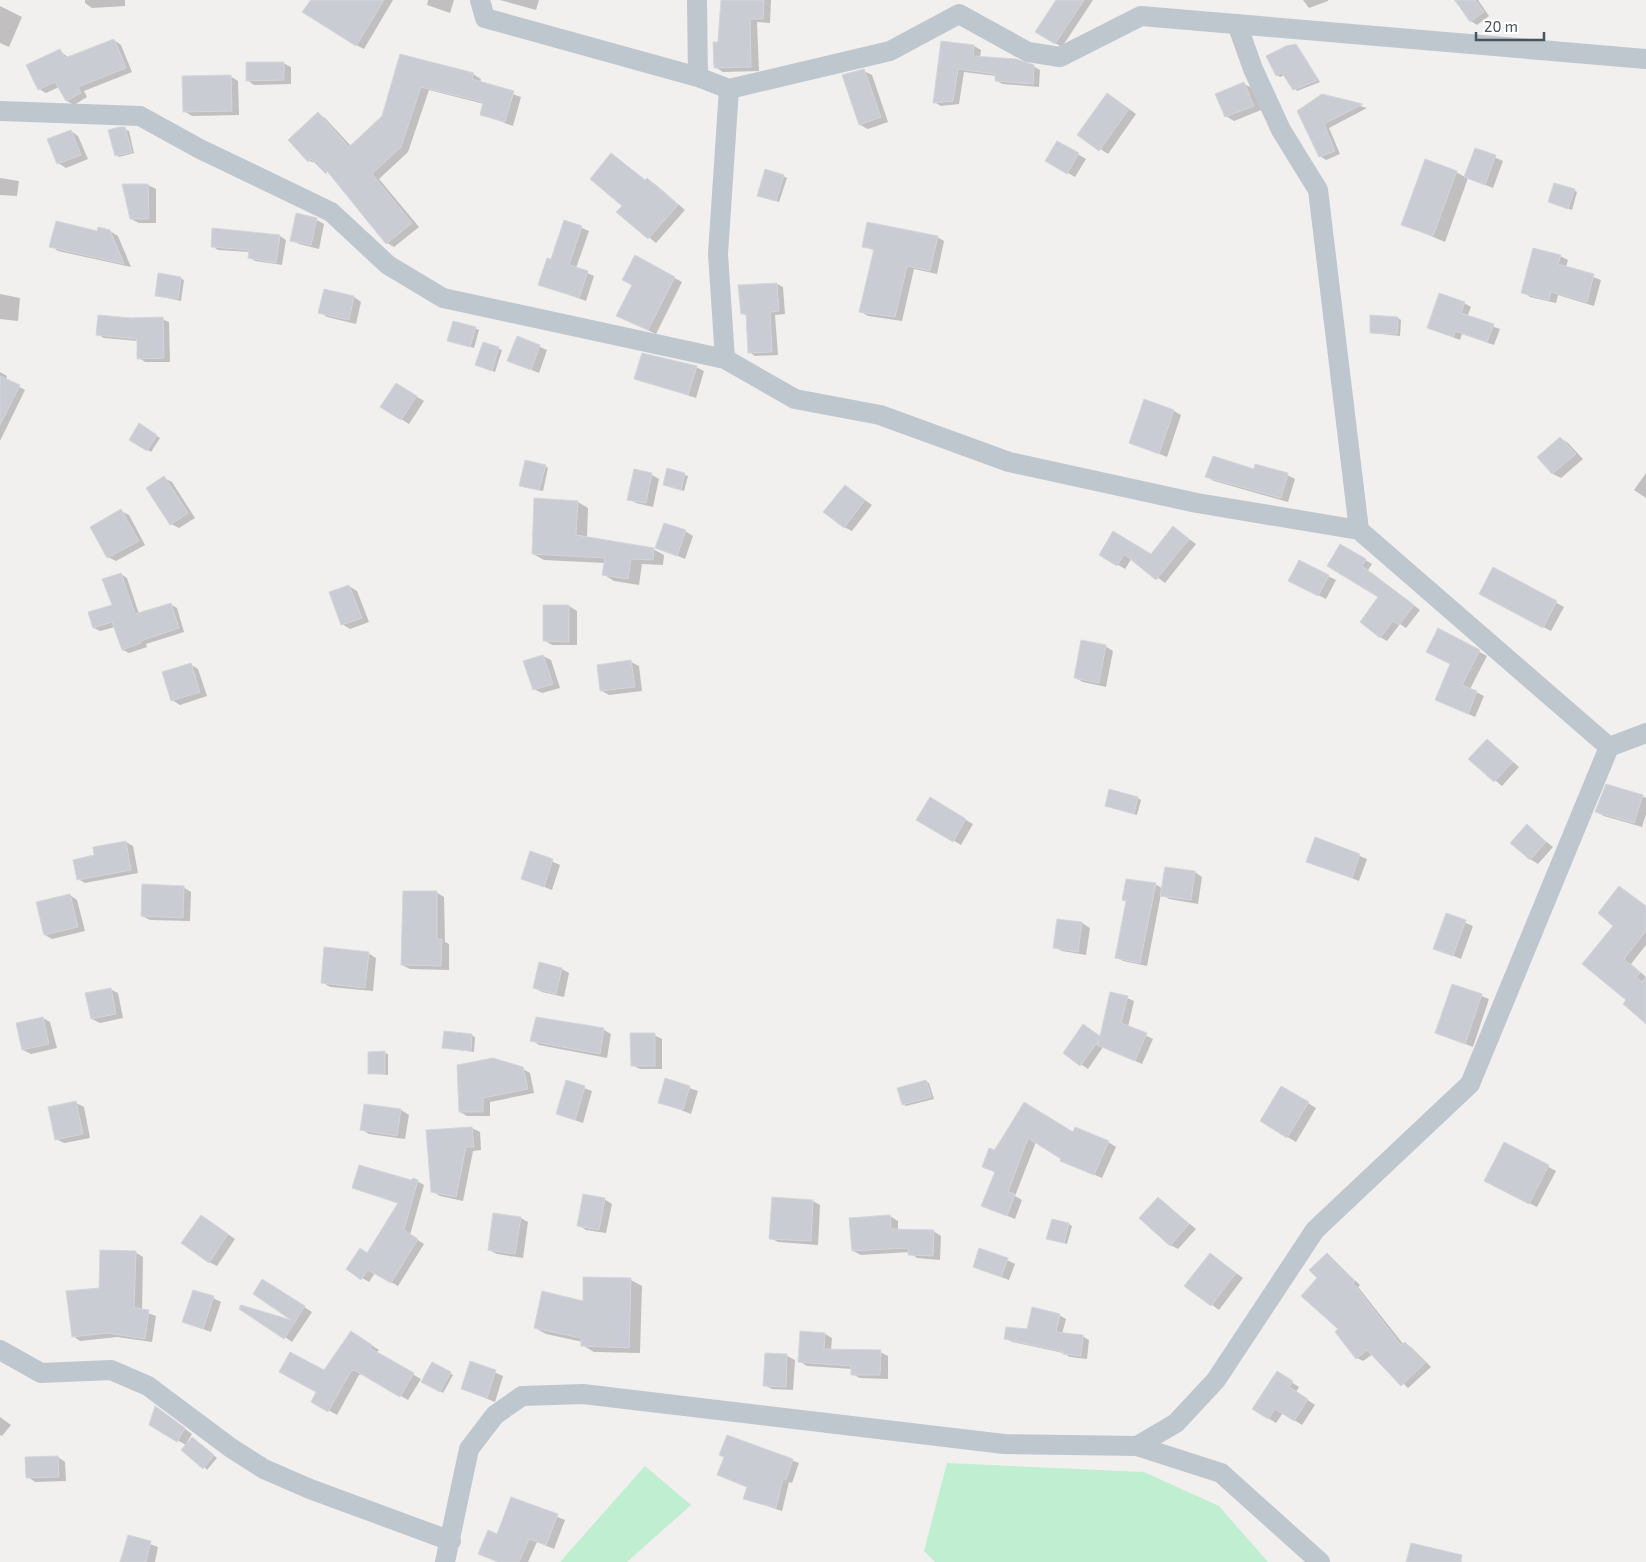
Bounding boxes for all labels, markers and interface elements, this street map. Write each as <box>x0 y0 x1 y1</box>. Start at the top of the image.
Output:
scale bar <box>1476 10 1544 42</box>
text: 20 m <box>1484 17 1518 35</box>

